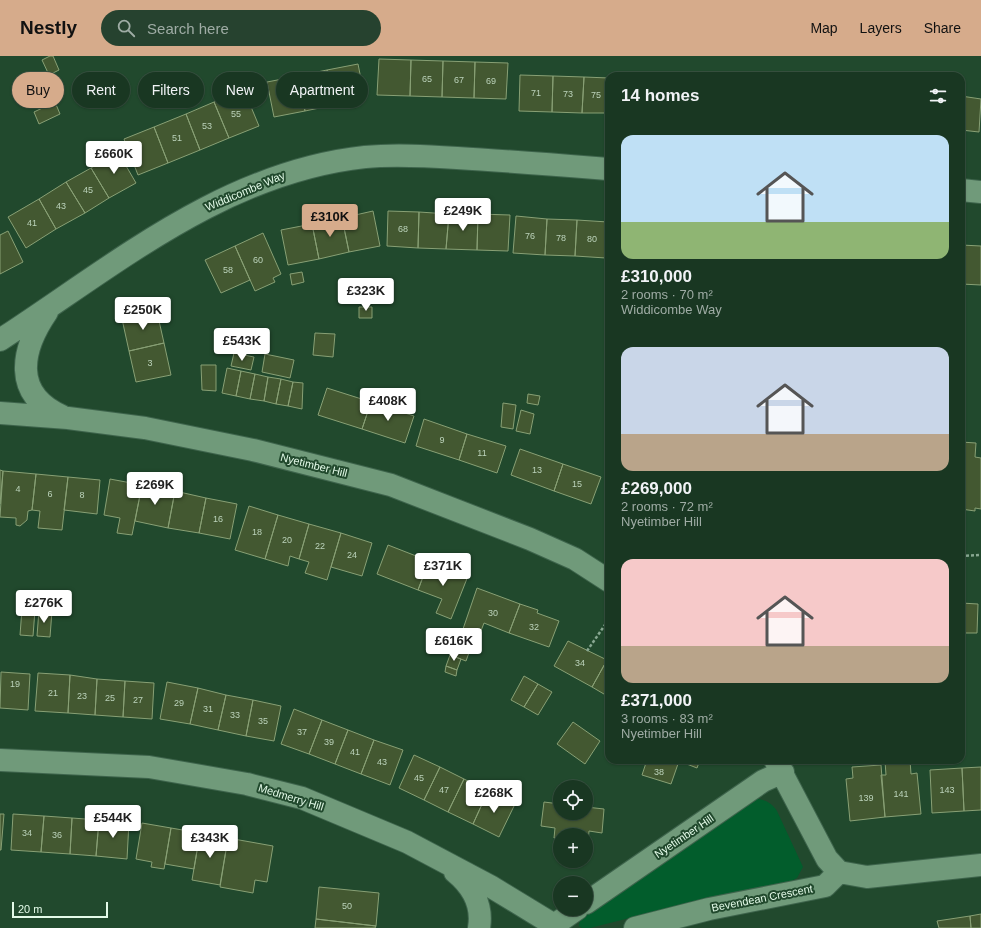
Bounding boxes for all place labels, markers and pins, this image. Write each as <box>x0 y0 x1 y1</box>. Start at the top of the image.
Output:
pin: £660K <box>86 141 142 175</box>
pin: £249K <box>435 198 491 232</box>
pin: £310K <box>302 204 358 238</box>
pin: £323K <box>338 278 394 312</box>
pin: £250K <box>115 297 171 331</box>
pin: £543K <box>214 328 270 362</box>
pin: £408K <box>360 388 416 422</box>
pin: £269K <box>127 472 183 506</box>
pin: £371K <box>415 553 471 587</box>
pin: £276K <box>16 590 72 624</box>
pin: £616K <box>426 628 482 662</box>
pin: £268K <box>466 780 522 814</box>
pin: £544K <box>85 805 141 839</box>
pin: £343K <box>182 825 238 859</box>

